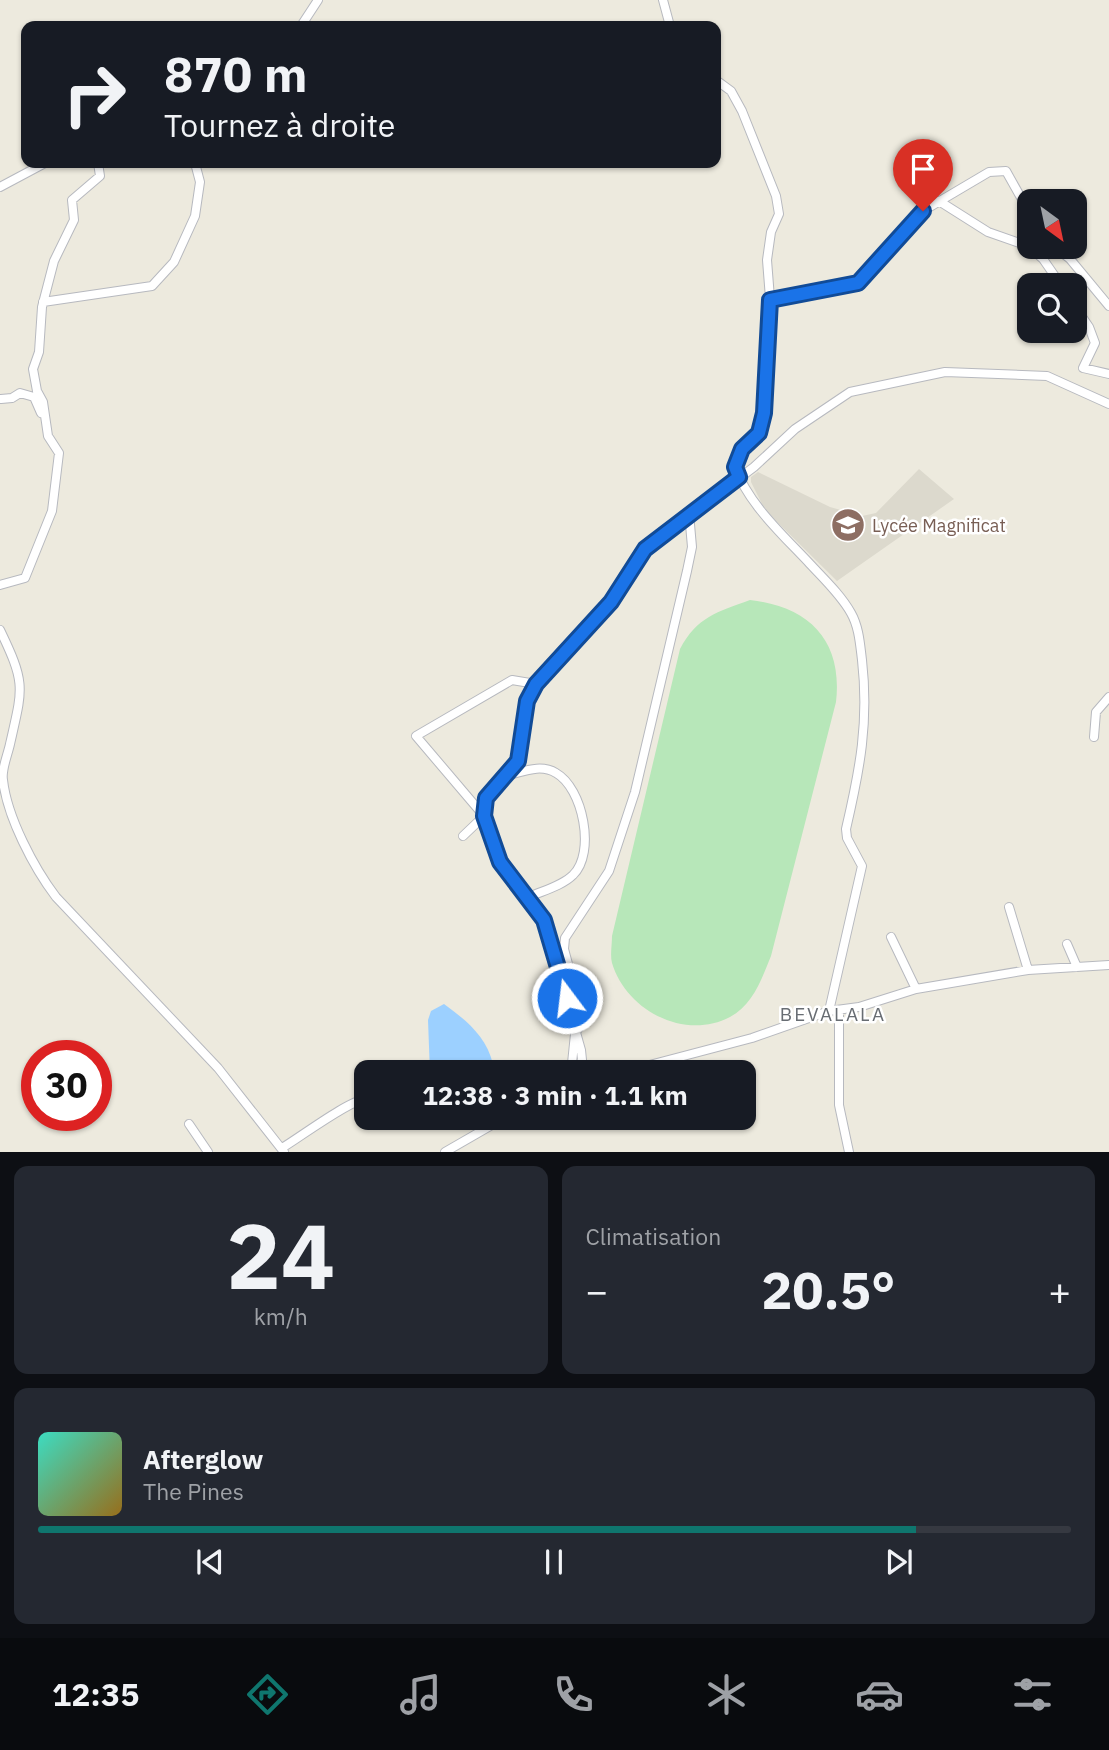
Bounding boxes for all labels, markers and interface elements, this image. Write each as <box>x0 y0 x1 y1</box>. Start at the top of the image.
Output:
text: 870 m <box>164 42 308 105</box>
icon: right <box>49 49 140 140</box>
text: Tournez à droite <box>164 104 395 146</box>
pin <box>893 139 953 211</box>
icon: arrive <box>904 150 942 188</box>
north arrow <box>1017 189 1087 259</box>
map controls <box>1017 189 1087 343</box>
button: search <box>1017 273 1087 343</box>
school or university icon: Lycée Magnificat <box>829 506 867 544</box>
place label: Lycée Magnificat <box>872 514 1006 537</box>
position arrow <box>530 961 604 1035</box>
district label: BEVALALA <box>780 1002 886 1026</box>
speed limit sign: 30 <box>21 1040 112 1131</box>
text: 12:38 · 3 min · 1.1 km <box>422 1078 688 1112</box>
text: 24 <box>226 1196 335 1314</box>
text: Climatisation <box>586 1221 721 1251</box>
text: 20.5° <box>761 1256 895 1323</box>
text: − <box>586 1266 608 1315</box>
text: + <box>1048 1266 1071 1315</box>
text: km/h <box>254 1301 308 1331</box>
text: Afterglow <box>143 1442 263 1476</box>
text: The Pines <box>143 1476 244 1506</box>
icon: previous <box>191 1543 229 1581</box>
icon: pause <box>535 1543 573 1581</box>
icon: next <box>880 1543 918 1581</box>
icon: directions <box>243 1670 292 1719</box>
icon: music <box>396 1670 445 1719</box>
icon: phone <box>549 1670 598 1719</box>
icon: climate <box>702 1670 751 1719</box>
icon: car <box>855 1670 904 1719</box>
icon: filters <box>1008 1670 1057 1719</box>
text: 12:35 <box>52 1673 139 1715</box>

